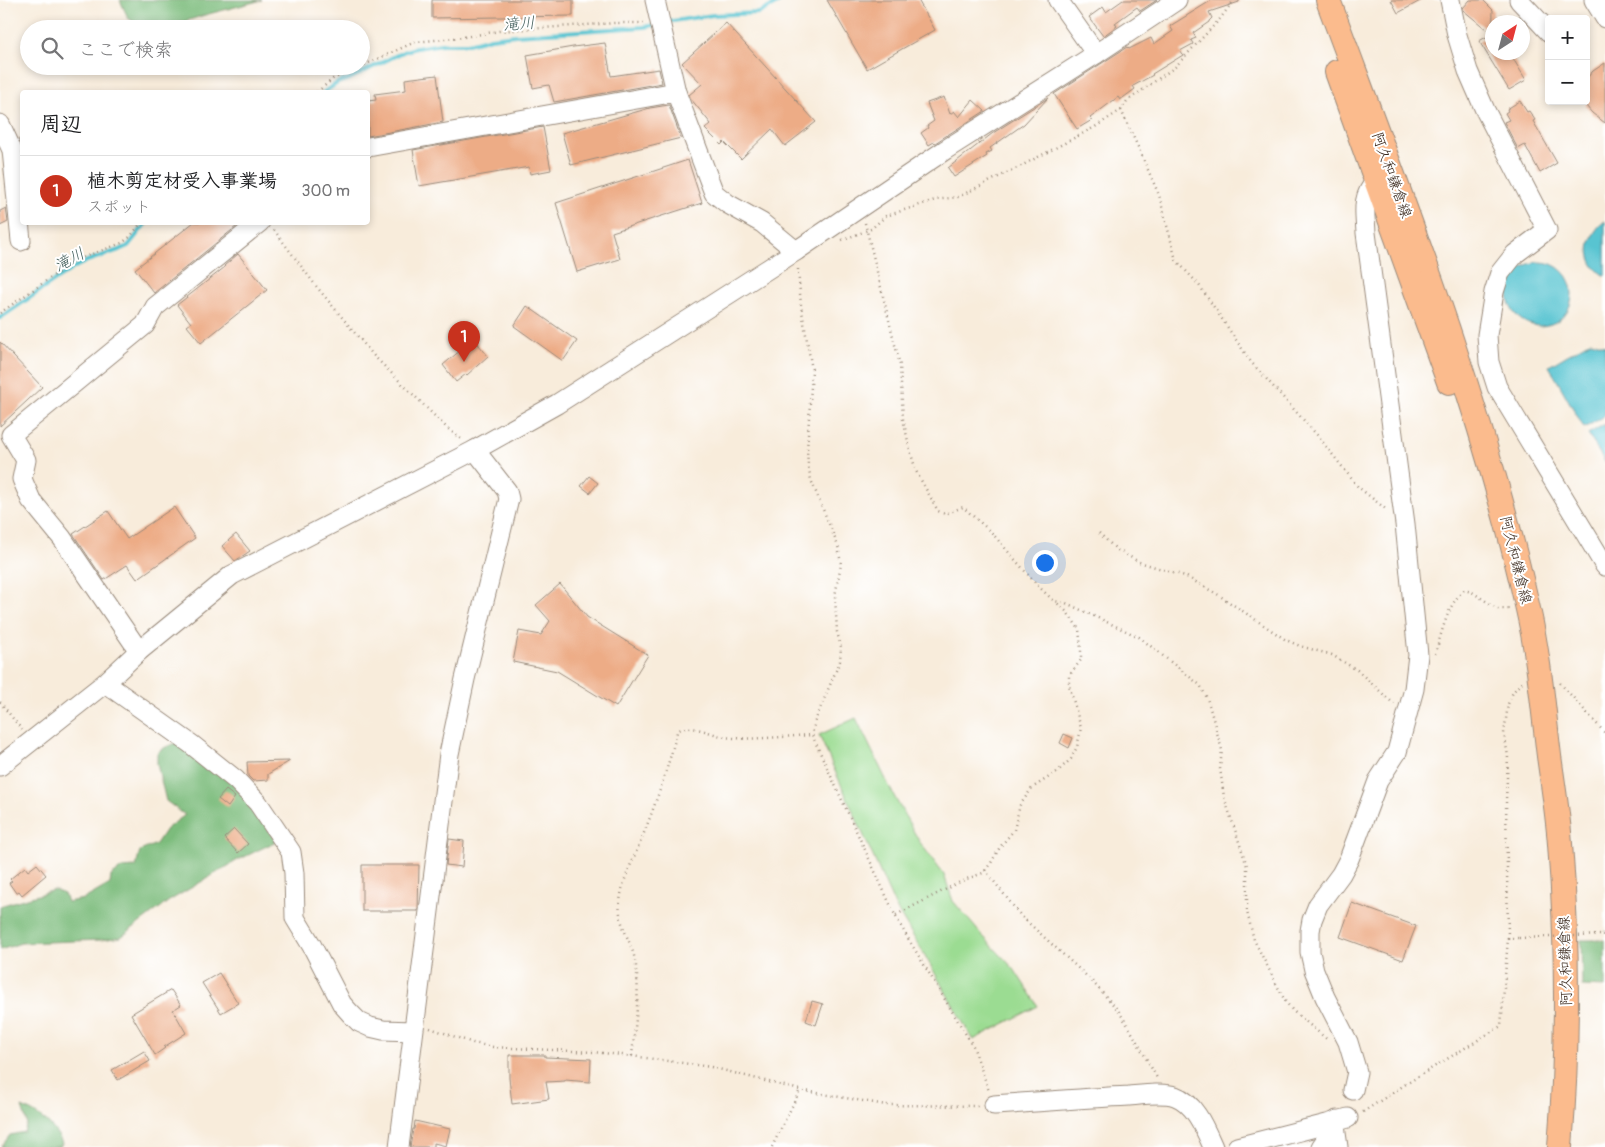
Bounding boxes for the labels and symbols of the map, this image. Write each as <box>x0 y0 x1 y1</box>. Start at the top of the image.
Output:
water label: 滝川 <box>502 13 536 35</box>
north arrow <box>1485 15 1530 60</box>
street label: 阿久和鎌倉線 <box>1367 130 1416 221</box>
water label: 滝川 <box>51 244 88 276</box>
pin: 1 <box>448 321 480 362</box>
street label: 阿久和鎌倉線 <box>1495 514 1536 606</box>
your location <box>1032 550 1058 576</box>
street label: 阿久和鎌倉線 <box>1554 916 1577 1006</box>

